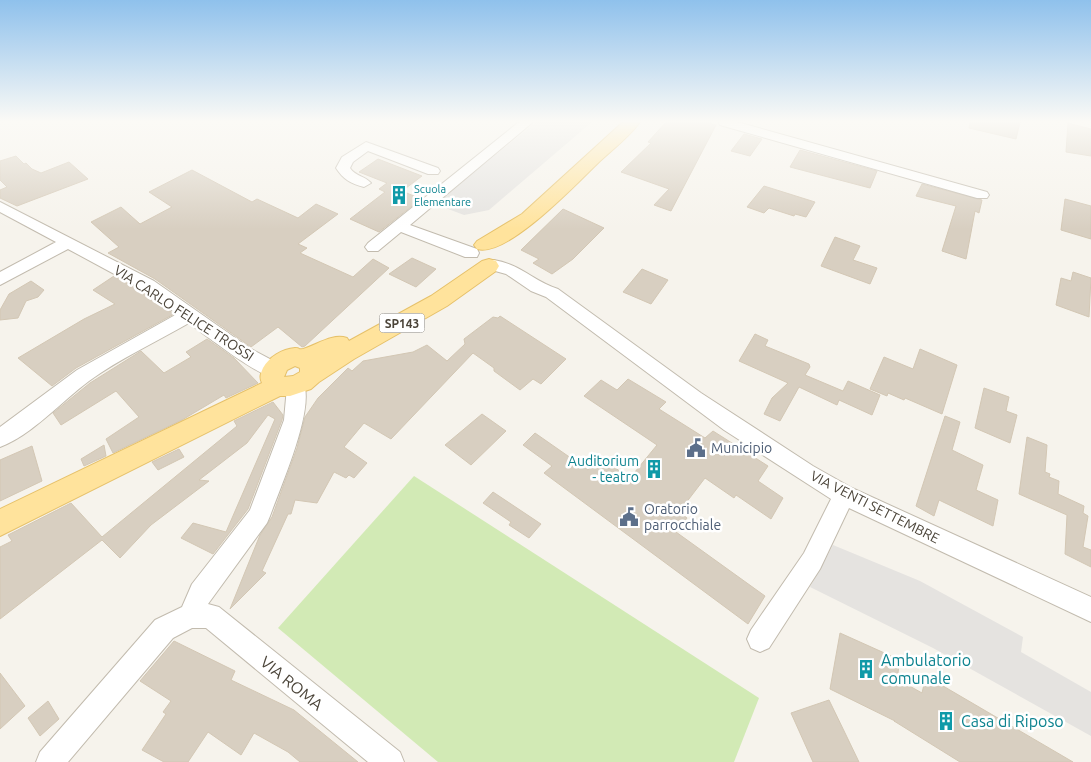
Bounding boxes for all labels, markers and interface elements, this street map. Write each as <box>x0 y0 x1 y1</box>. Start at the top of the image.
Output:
place label: Scuola Elementare <box>414 183 471 208</box>
building icon: Scuola Elementare <box>388 184 410 206</box>
street label: VIA CARLO FELICE TROSSI <box>111 262 257 364</box>
road number: SP143 <box>380 314 424 332</box>
public building icon: Municipio <box>685 437 707 459</box>
place label: Municipio <box>711 440 772 456</box>
place label: Auditorium - teatro <box>568 453 639 485</box>
building icon: Auditorium - teatro <box>643 458 665 480</box>
street label: VIA VENTI SETTEMBRE <box>808 467 942 547</box>
place label: Oratorio parrocchiale <box>644 501 721 533</box>
public building icon: Oratorio parrocchiale <box>618 506 640 528</box>
place label: Ambulatorio comunale <box>881 651 971 687</box>
street label: VIA ROMA <box>257 652 327 714</box>
building icon: Ambulatorio comunale <box>855 658 877 680</box>
building icon: Casa di Riposo <box>935 710 957 732</box>
place label: Casa di Riposo <box>961 712 1064 730</box>

